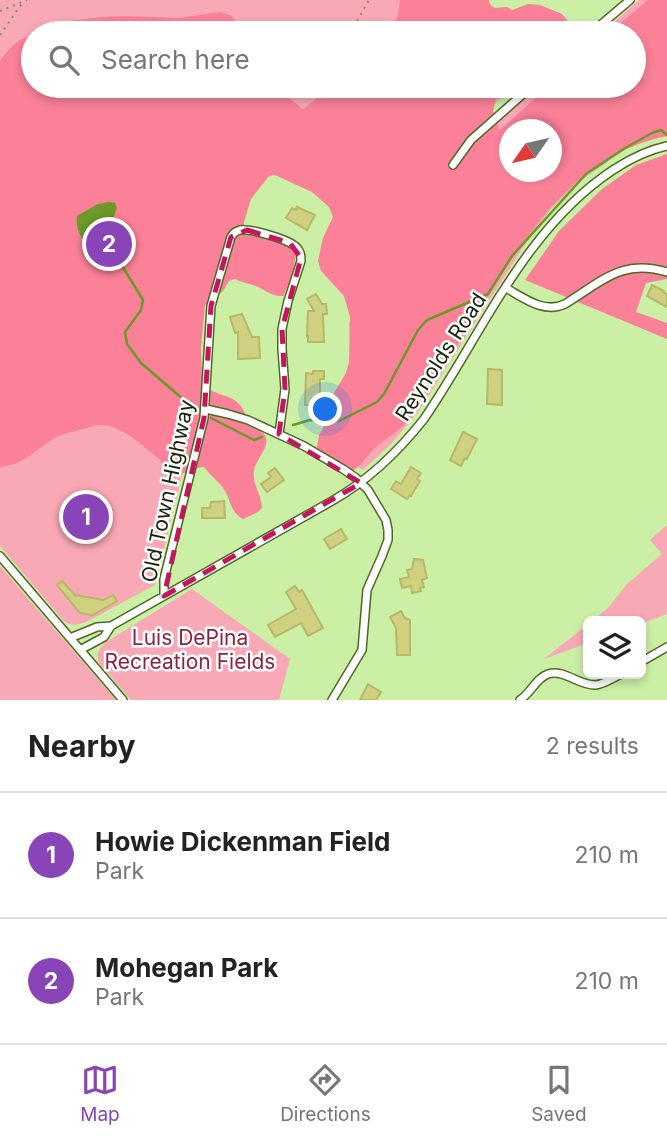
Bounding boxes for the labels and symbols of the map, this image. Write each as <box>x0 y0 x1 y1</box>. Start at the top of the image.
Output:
north arrow <box>499 119 562 182</box>
pin: 2 <box>86 218 132 270</box>
street label: Reynolds Road <box>390 288 491 425</box>
your location <box>308 392 342 426</box>
street label: Old Town Highway <box>136 397 199 584</box>
pin: 1 <box>63 491 109 543</box>
park label: Luis DePina Recreation Fields <box>105 625 275 674</box>

